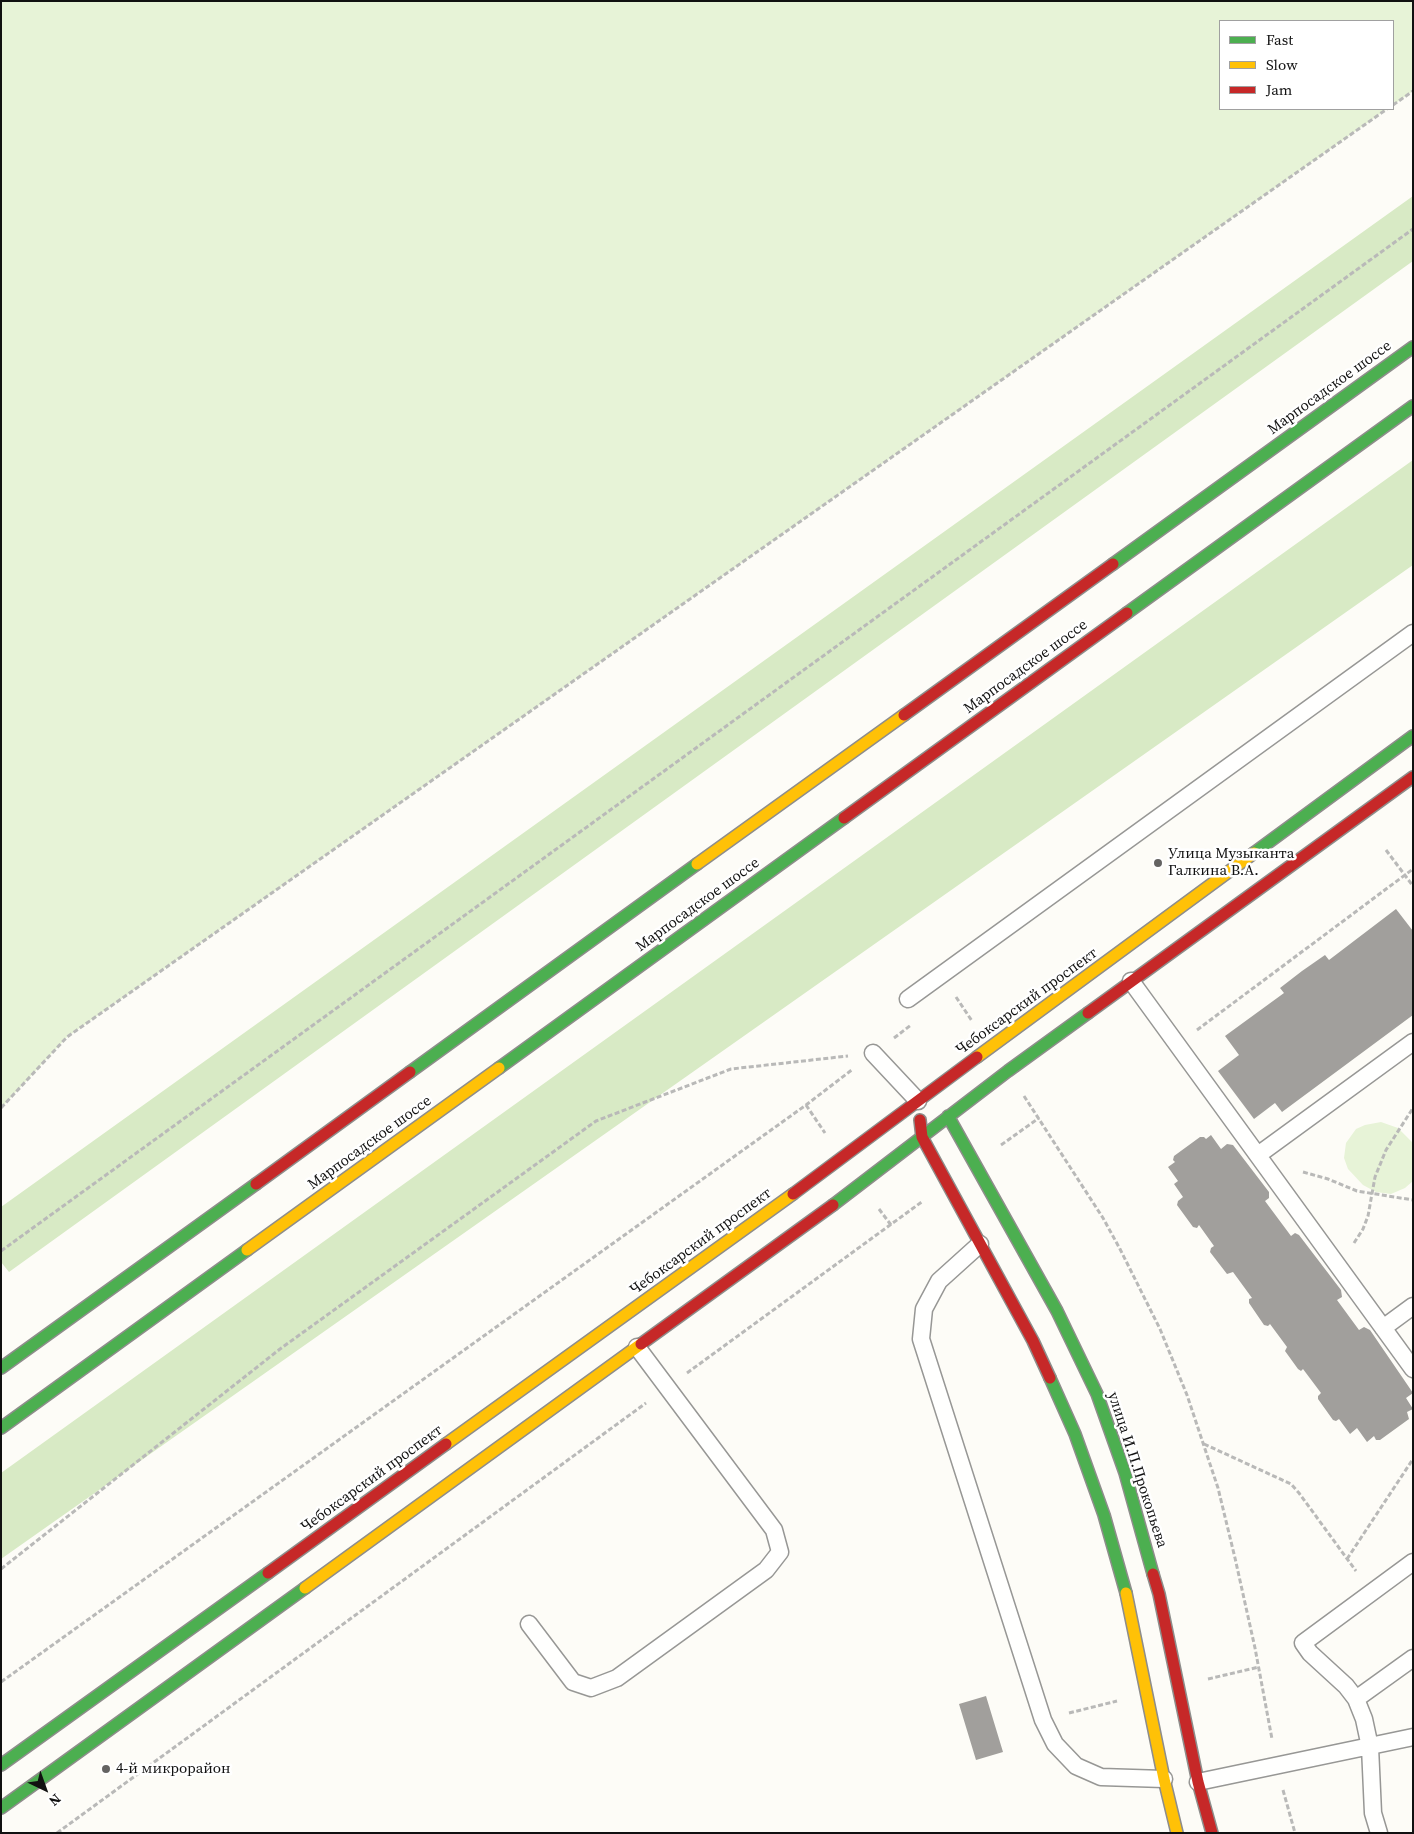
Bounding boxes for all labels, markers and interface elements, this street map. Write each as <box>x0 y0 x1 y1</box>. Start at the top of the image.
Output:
legend <box>1219 20 1394 110</box>
text: Fast <box>1266 29 1293 50</box>
text: Slow <box>1266 54 1298 75</box>
text: Jam <box>1266 79 1292 100</box>
street label: Марпосадское шоссе <box>1265 337 1395 439</box>
street label: Марпосадское шоссе <box>961 616 1091 718</box>
place label: Улица Музыканта Галкина В.А. <box>1168 845 1294 880</box>
street label: Марпосадское шоссе <box>633 854 763 956</box>
marker: Улица Музыканта Галкина В.А. <box>1152 857 1164 869</box>
street label: Чебоксарский проспект <box>953 945 1101 1059</box>
street label: Марпосадское шоссе <box>305 1092 435 1194</box>
street label: Чебоксарский проспект <box>627 1185 775 1299</box>
street label: улица И.П.Прокопьева <box>1103 1390 1171 1550</box>
street label: Чебоксарский проспект <box>298 1422 446 1536</box>
place label: 4-й микрорайон <box>116 1760 231 1778</box>
marker: 4-й микрорайон <box>100 1763 112 1775</box>
north arrow <box>20 1764 70 1814</box>
text: N <box>45 1789 66 1811</box>

